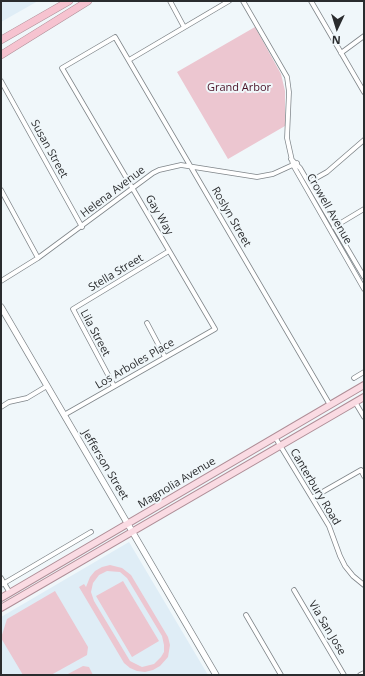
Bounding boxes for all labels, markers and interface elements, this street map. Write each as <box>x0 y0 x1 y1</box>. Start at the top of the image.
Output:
north arrow <box>317 8 357 48</box>
text: N <box>331 33 341 48</box>
park label: Grand Arbor <box>207 81 271 95</box>
street label: Susan Street <box>28 118 70 180</box>
street label: Helena Avenue <box>78 163 148 221</box>
street label: Crowell Avenue <box>303 171 355 247</box>
street label: Roslyn Street <box>208 185 254 249</box>
street label: Gay Way <box>142 193 176 237</box>
street label: Stella Street <box>86 252 146 294</box>
street label: Lila Street <box>77 307 113 359</box>
street label: Los Arboles Place <box>93 336 177 392</box>
street label: Jefferson Street <box>79 428 131 502</box>
street label: Canterbury Road <box>287 446 343 528</box>
street label: Magnolia Avenue <box>136 455 218 511</box>
street label: Via San Jose <box>306 598 348 658</box>

